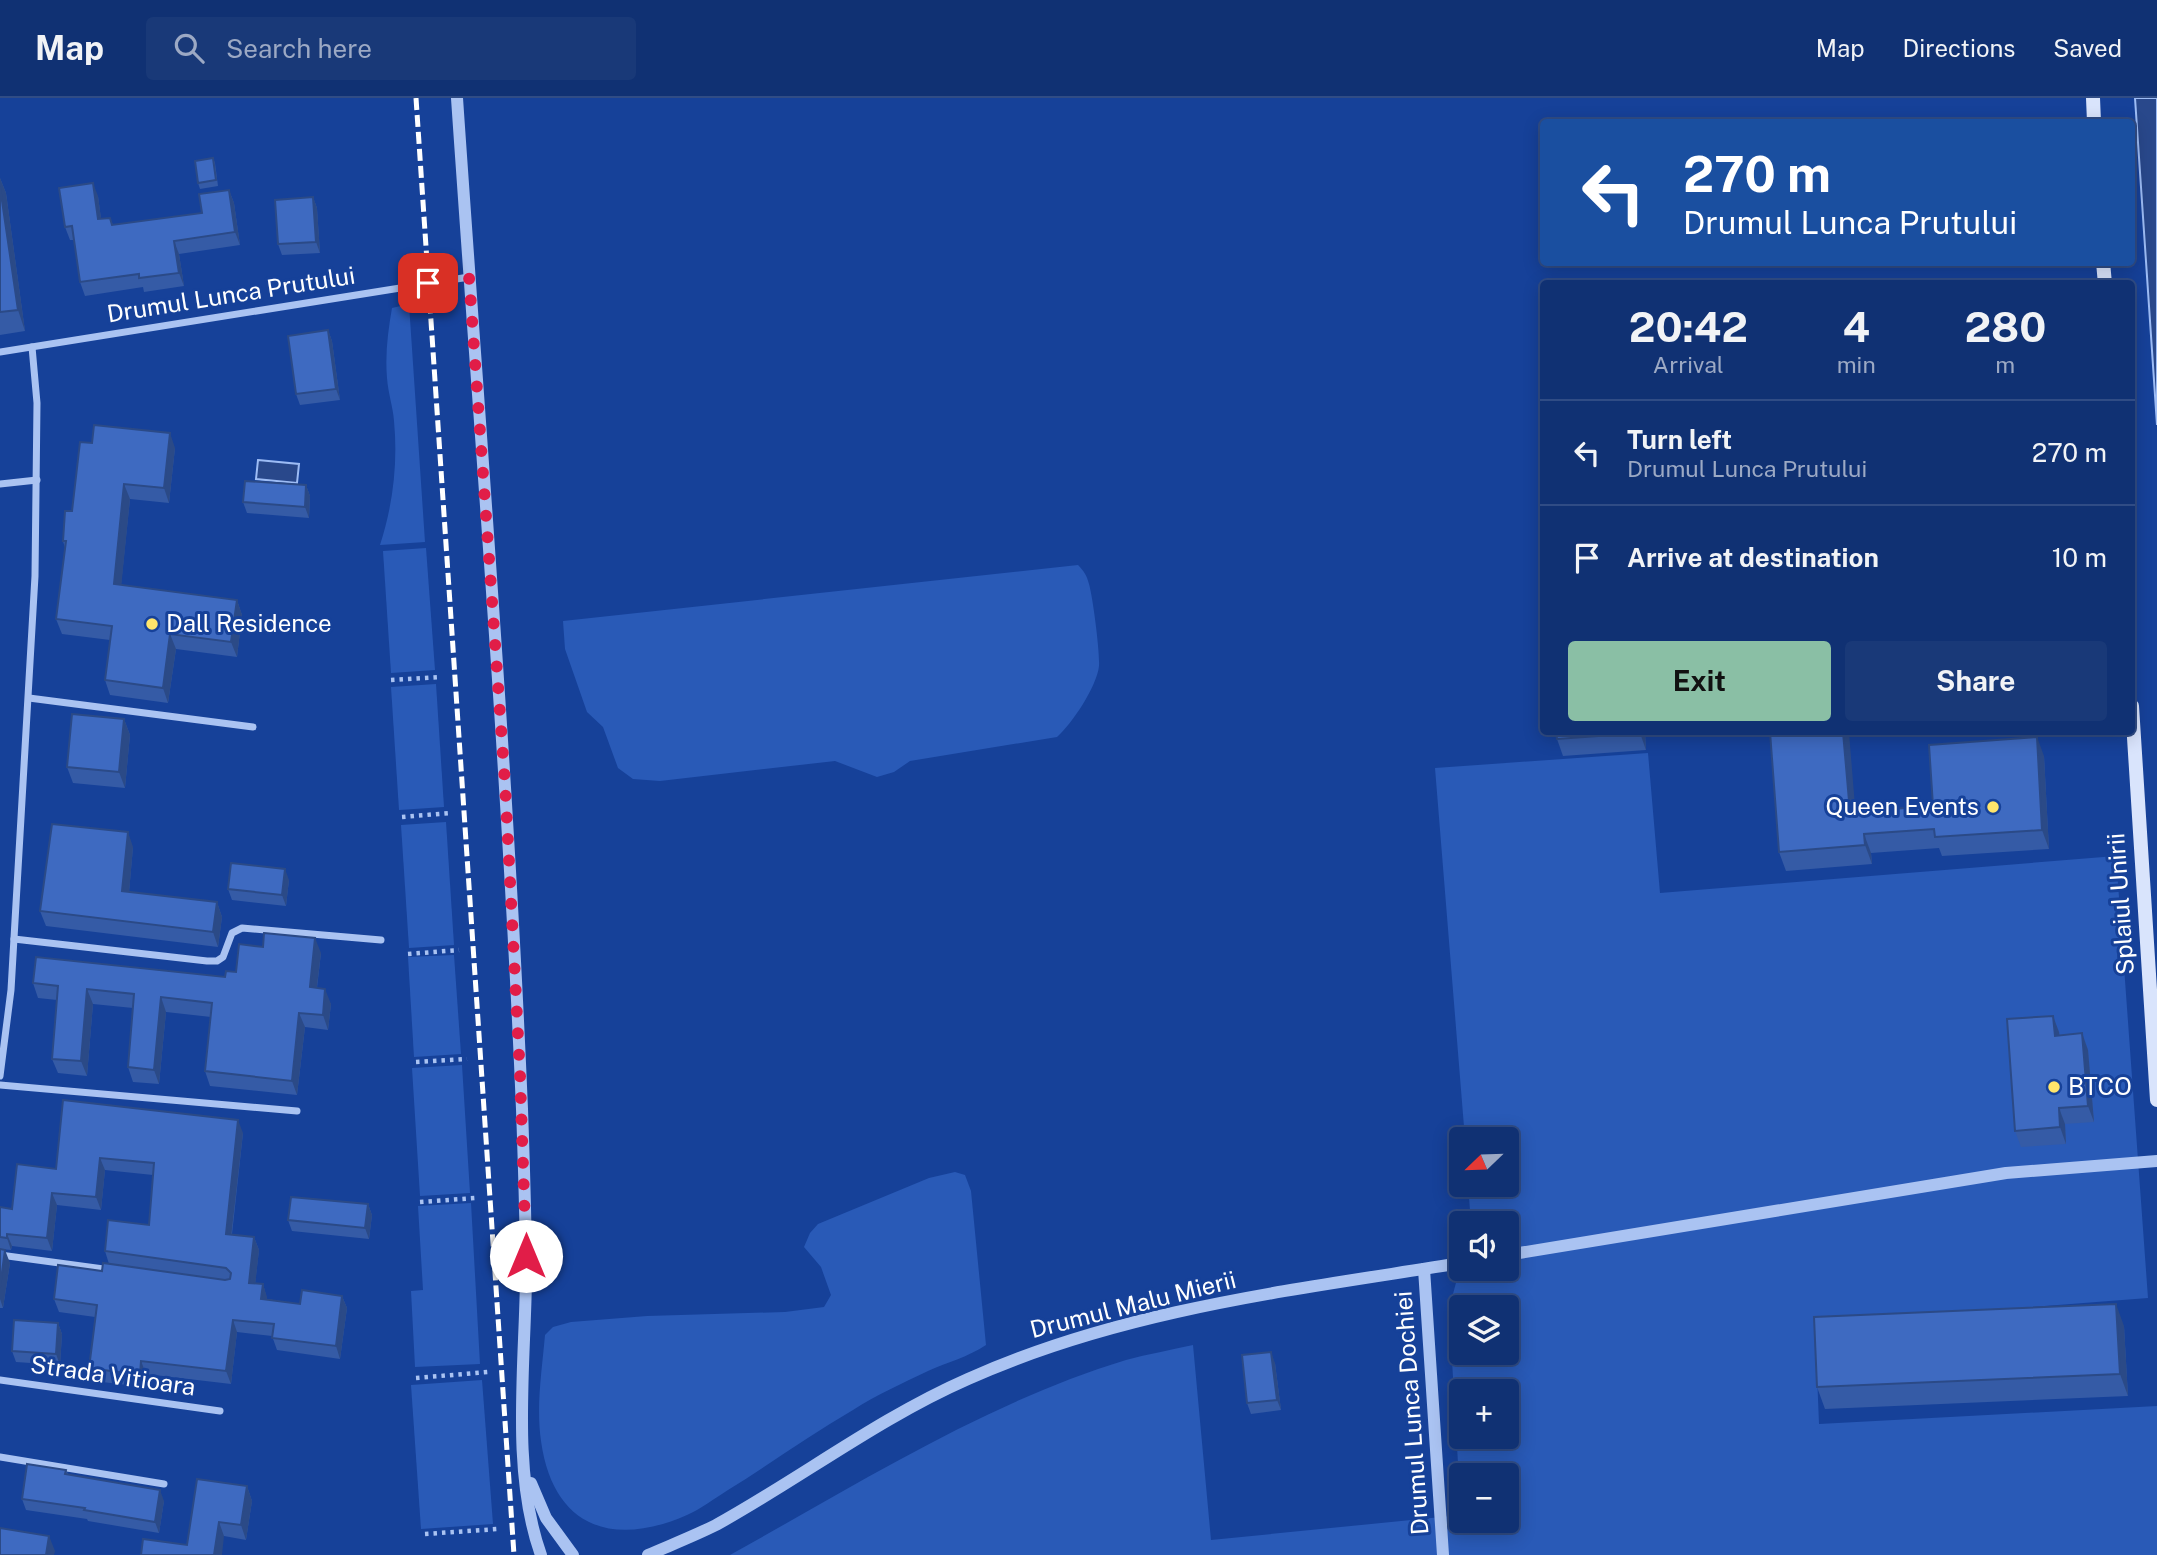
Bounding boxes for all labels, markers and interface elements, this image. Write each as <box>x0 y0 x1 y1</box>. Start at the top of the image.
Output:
search box <box>146 17 636 80</box>
text: Map <box>35 29 104 67</box>
icon: search <box>170 29 208 67</box>
text: Search here <box>226 33 372 64</box>
text: Map <box>1816 34 1865 62</box>
text: Directions <box>1903 34 2015 62</box>
text: Saved <box>2053 34 2122 62</box>
text: 270 m <box>1683 145 1831 203</box>
icon: left <box>1568 147 1659 238</box>
text: Drumul Lunca Prutului <box>1683 204 2017 241</box>
pin <box>398 253 458 313</box>
street label: Drumul Lunca Prutului <box>105 261 357 327</box>
icon: arrive <box>409 264 447 302</box>
text: 20:42 <box>1629 302 1748 351</box>
text: 4 <box>1842 302 1870 351</box>
text: 280 <box>1964 302 2046 351</box>
text: Arrival <box>1653 351 1724 378</box>
text: min <box>1837 351 1876 378</box>
text: m <box>1995 351 2015 378</box>
text: Turn left <box>1627 424 1732 455</box>
icon: left <box>1568 434 1606 472</box>
text: 270 m <box>2032 437 2107 468</box>
text: Drumul Lunca Prutului <box>1627 455 1867 482</box>
icon: arrive <box>1568 539 1606 577</box>
text: Arrive at destination <box>1627 542 1879 573</box>
text: 10 m <box>2052 542 2107 573</box>
place label: Dall Residence <box>166 609 332 637</box>
marker: Dall Residence <box>144 616 160 632</box>
button: Exit <box>1568 641 1831 721</box>
button: Share <box>1845 641 2107 721</box>
place label: Queen Events <box>1825 792 1979 820</box>
marker: Queen Events <box>1985 799 2001 815</box>
street label: Splaiul Unirii <box>2101 832 2139 976</box>
place label: BTCO <box>2068 1072 2132 1100</box>
marker: BTCO <box>2046 1079 2062 1095</box>
north arrow <box>1449 1127 1519 1197</box>
map controls <box>1449 1127 1519 1533</box>
button: sound <box>1449 1211 1519 1281</box>
position arrow <box>489 1219 563 1293</box>
street label: Drumul Malu Mierii <box>1027 1265 1239 1343</box>
street label: Drumul Lunca Dochiei <box>1389 1290 1433 1536</box>
button: layers <box>1449 1295 1519 1365</box>
street label: Strada Vitioara <box>29 1350 197 1400</box>
button: + <box>1449 1379 1519 1449</box>
button: − <box>1449 1463 1519 1533</box>

